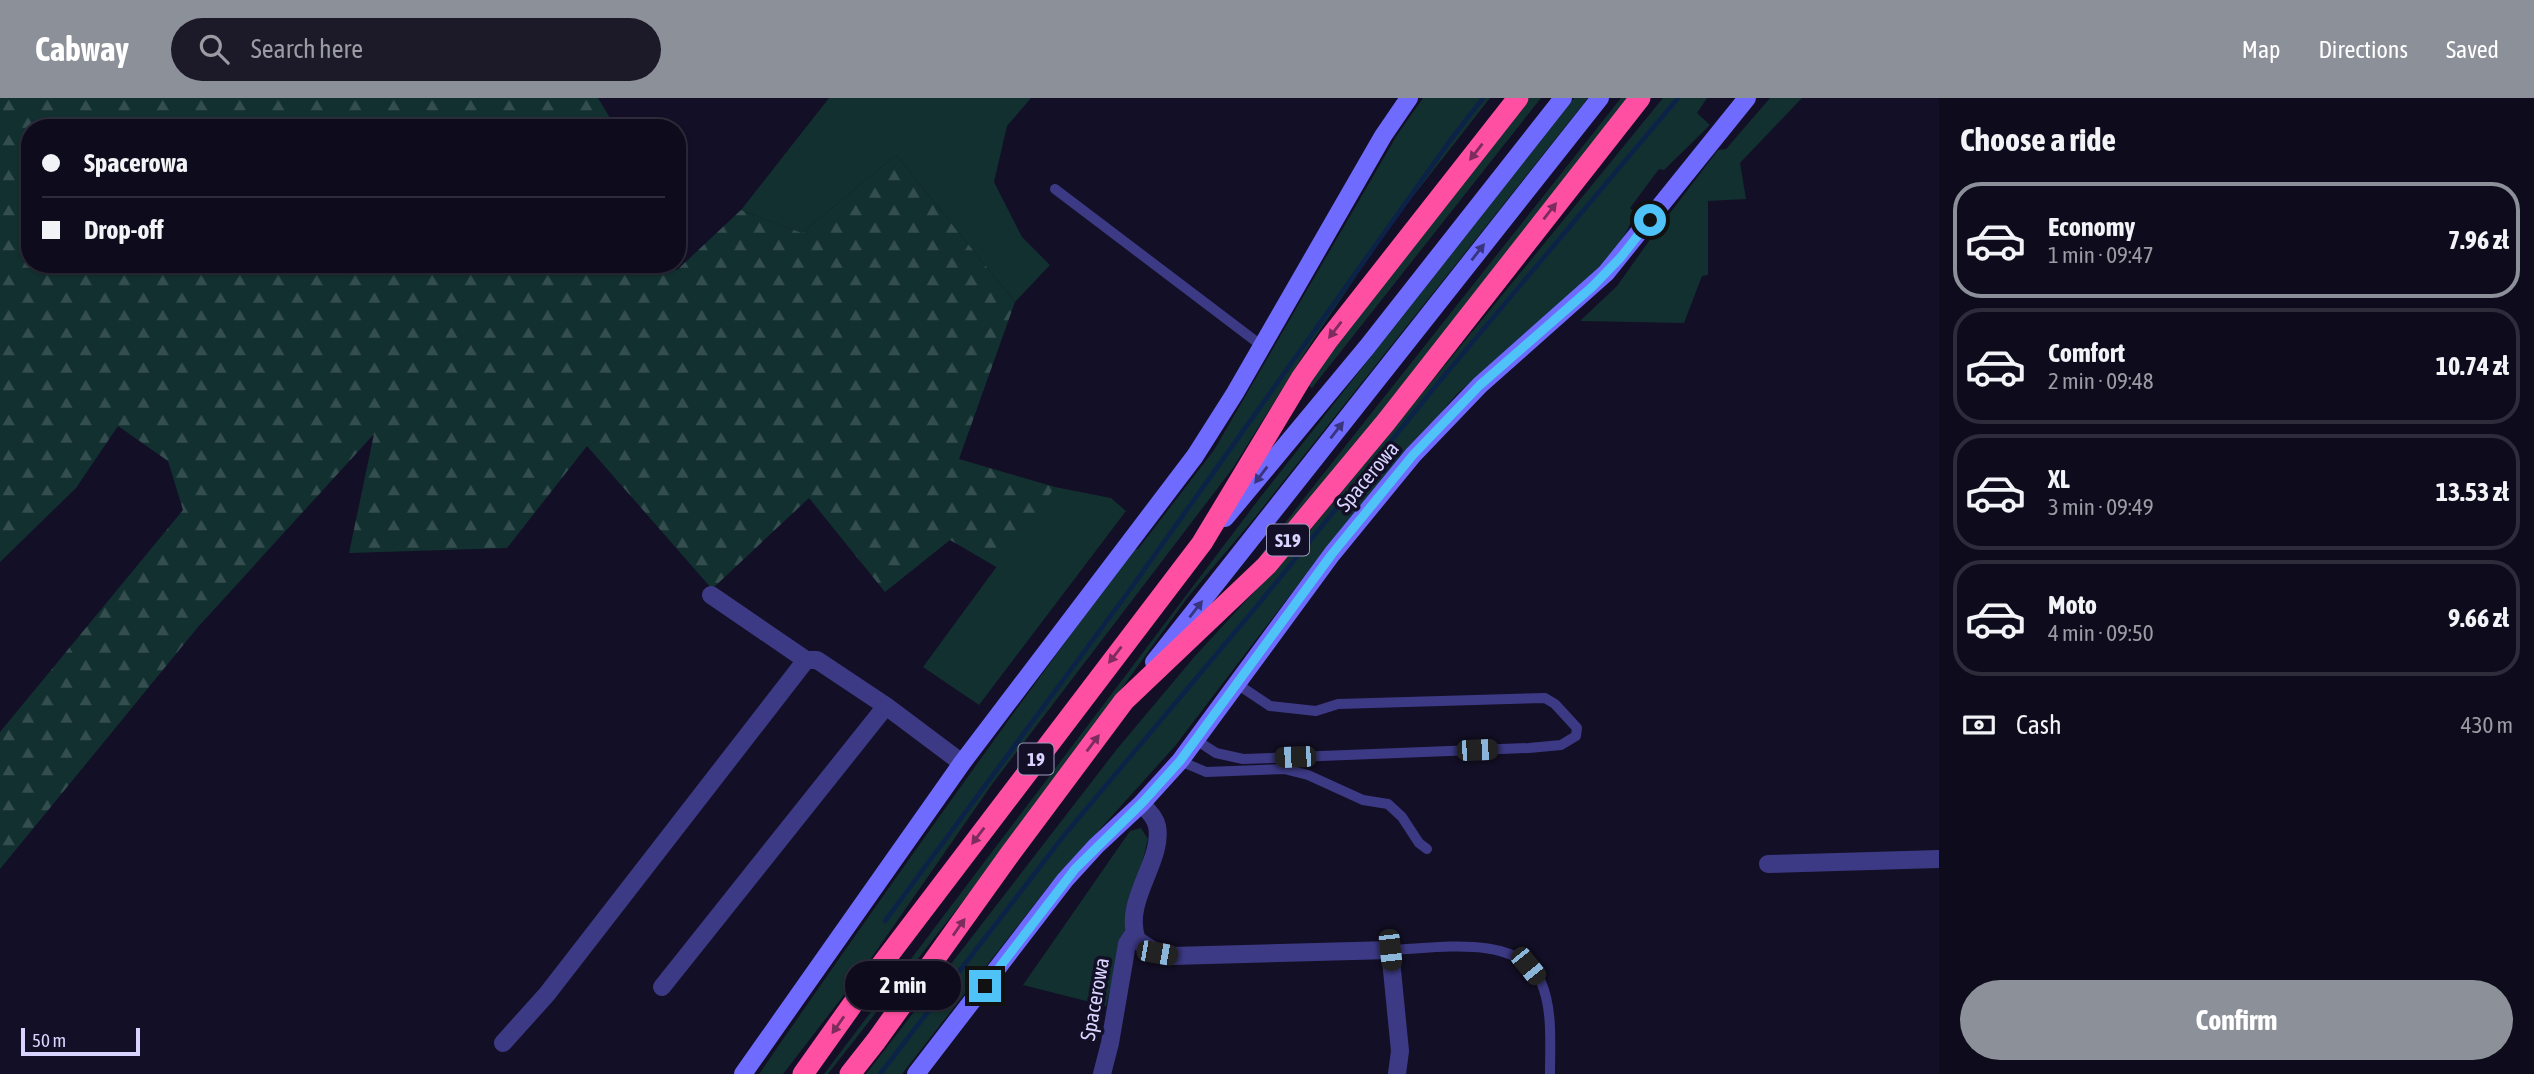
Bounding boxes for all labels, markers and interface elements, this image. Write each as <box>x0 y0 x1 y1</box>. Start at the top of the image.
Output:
search box <box>171 18 661 81</box>
text: Cabway <box>35 30 129 68</box>
icon: search <box>195 30 233 68</box>
text: Search here <box>251 34 363 64</box>
text: Map <box>2242 36 2280 63</box>
text: Directions <box>2318 36 2408 63</box>
text: Saved <box>2446 36 2499 63</box>
text: Choose a ride <box>1960 121 2116 158</box>
one-way arrow <box>1468 142 1483 160</box>
text: Spacerowa <box>84 148 188 178</box>
one-way arrow <box>1543 202 1558 220</box>
route start <box>1634 204 1666 236</box>
icon: car <box>1964 209 2027 272</box>
text: Economy <box>2048 212 2135 242</box>
text: Drop-off <box>84 215 164 245</box>
text: 7.96 zł <box>2448 225 2509 255</box>
text: 1 min · 09:47 <box>2048 242 2154 268</box>
one-way arrow <box>1471 243 1486 261</box>
one-way arrow <box>1328 321 1343 339</box>
icon: car <box>1964 335 2027 398</box>
text: Comfort <box>2048 338 2125 368</box>
text: 10.74 zł <box>2436 351 2509 381</box>
text: 2 min · 09:48 <box>2048 368 2154 394</box>
one-way arrow <box>1330 421 1344 439</box>
street label: Spacerowa <box>1331 436 1403 516</box>
icon: car <box>1964 461 2027 524</box>
text: XL <box>2048 464 2070 494</box>
one-way arrow <box>1254 466 1268 484</box>
text: 13.53 zł <box>2436 477 2509 507</box>
text: 3 min · 09:49 <box>2048 494 2154 520</box>
road number: S19 <box>1267 524 1309 556</box>
icon: car <box>1964 587 2027 650</box>
text: Moto <box>2048 590 2097 620</box>
one-way arrow <box>1189 600 1204 618</box>
text: 9.66 zł <box>2448 603 2509 633</box>
text: 4 min · 09:50 <box>2048 620 2154 646</box>
one-way arrow <box>1107 645 1122 663</box>
icon: cash <box>1960 706 1998 744</box>
text: Cash <box>2016 710 2062 740</box>
text: 430 m <box>2461 712 2513 738</box>
one-way arrow <box>1086 734 1100 752</box>
car <box>1456 739 1499 761</box>
road number: 19 <box>1018 744 1054 774</box>
car <box>1274 746 1317 768</box>
one-way arrow <box>971 827 985 845</box>
one-way arrow <box>952 918 966 936</box>
car <box>1378 928 1403 972</box>
car <box>1135 939 1180 967</box>
car <box>1507 943 1550 989</box>
street label: Spacerowa <box>1075 956 1113 1042</box>
callout: 2 min <box>845 962 960 1010</box>
route end <box>969 970 1001 1002</box>
text: 2 min <box>880 972 926 998</box>
button: Confirm <box>1960 980 2513 1060</box>
one-way arrow <box>832 1015 845 1034</box>
scale bar <box>21 1025 140 1057</box>
text: 50 m <box>32 1029 66 1051</box>

